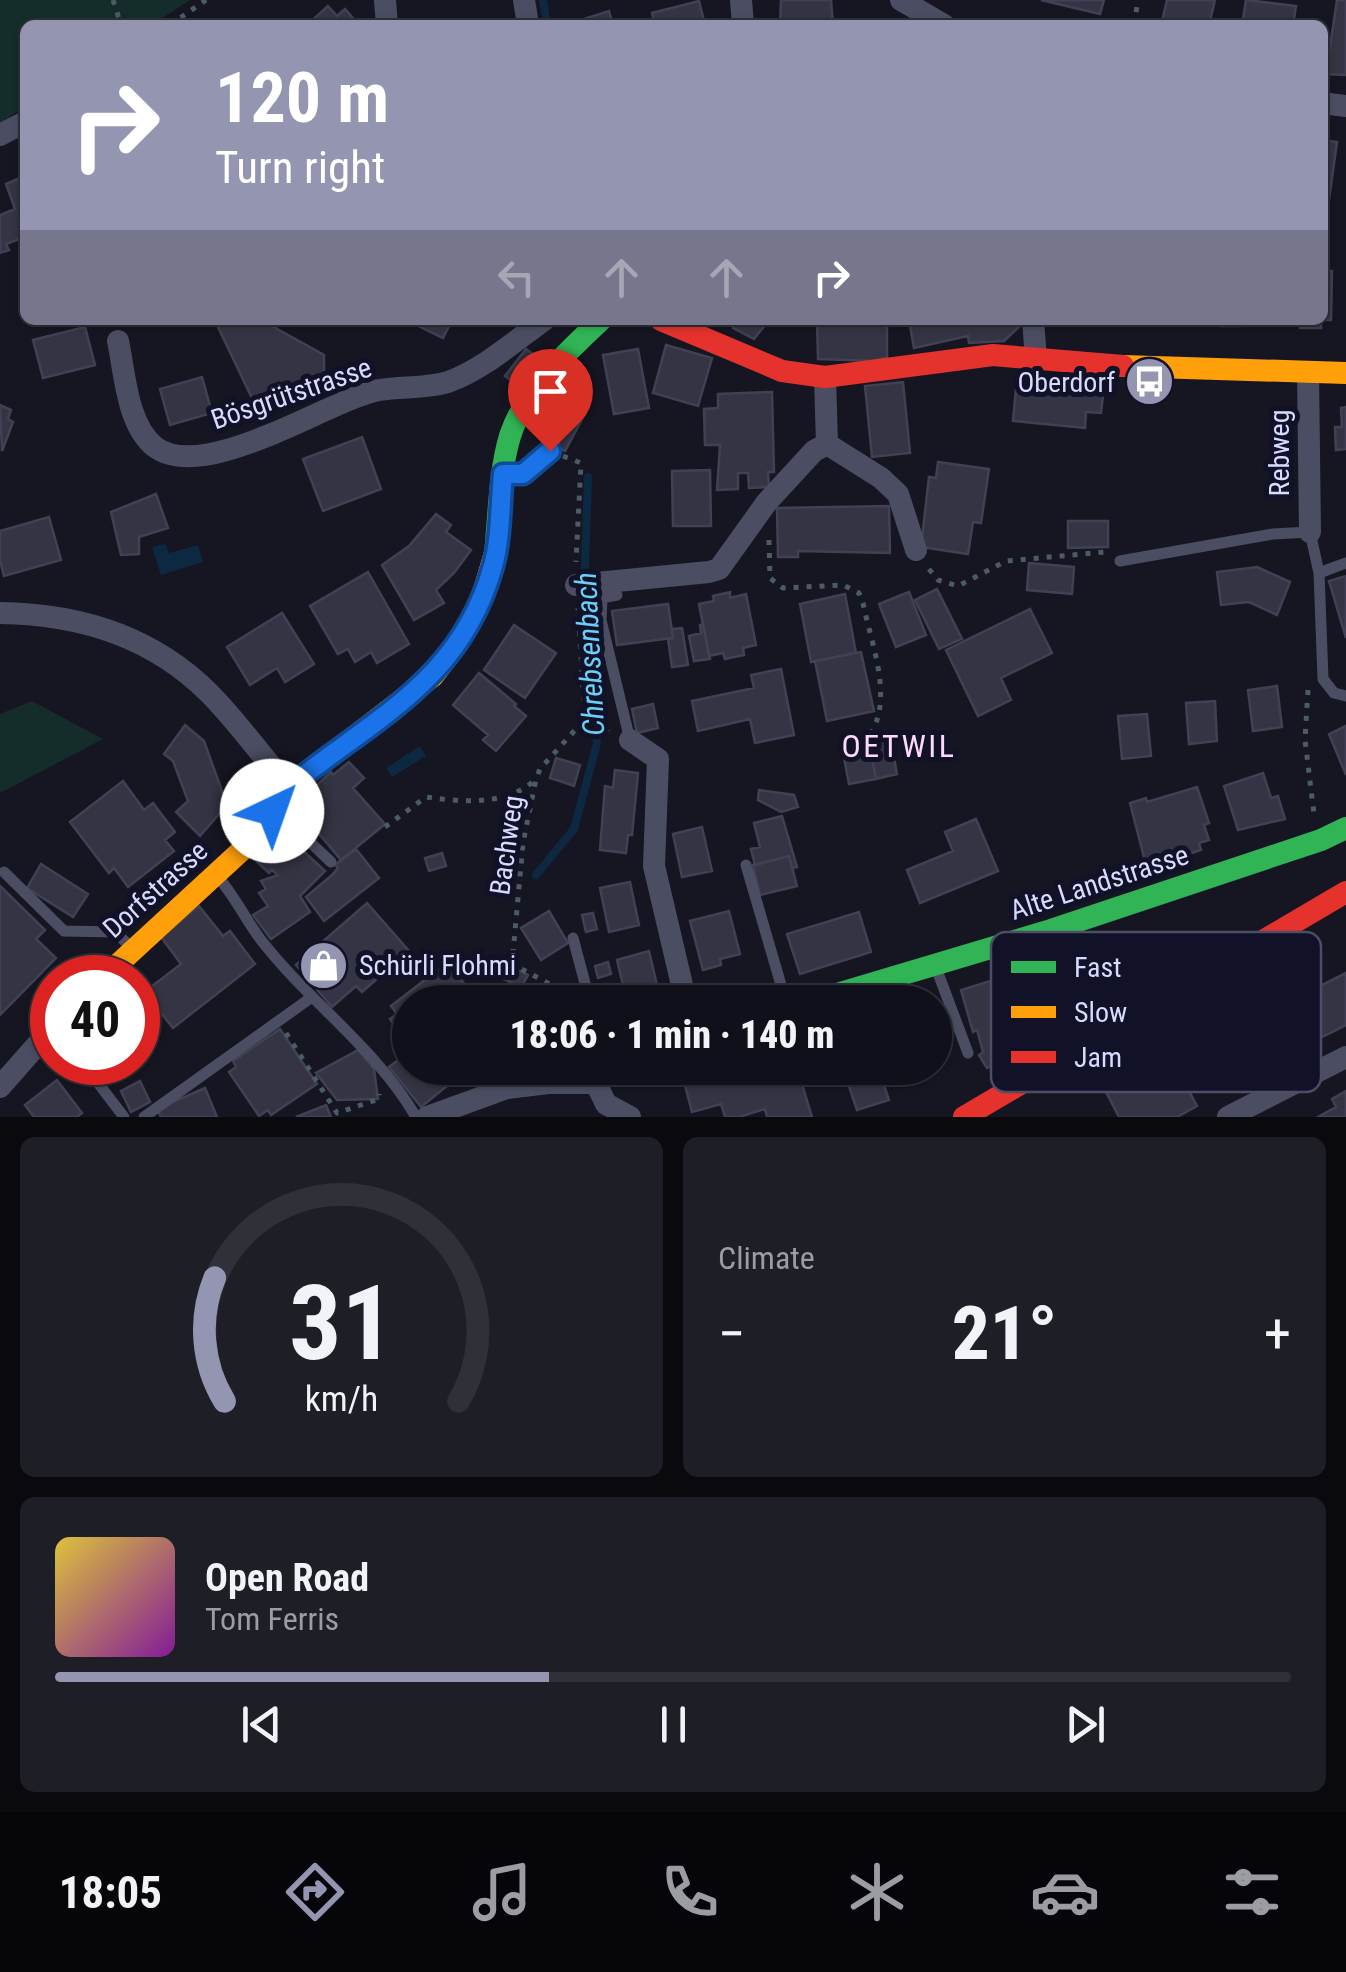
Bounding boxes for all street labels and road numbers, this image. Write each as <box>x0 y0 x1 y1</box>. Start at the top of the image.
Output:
street label: Bösgrütstrasse <box>207 351 376 436</box>
street label: Rebweg <box>1263 410 1296 496</box>
street label: Bachweg <box>483 793 530 897</box>
street label: Dorfstrasse <box>96 834 214 945</box>
street label: Alte Landstrasse <box>1006 838 1193 927</box>

